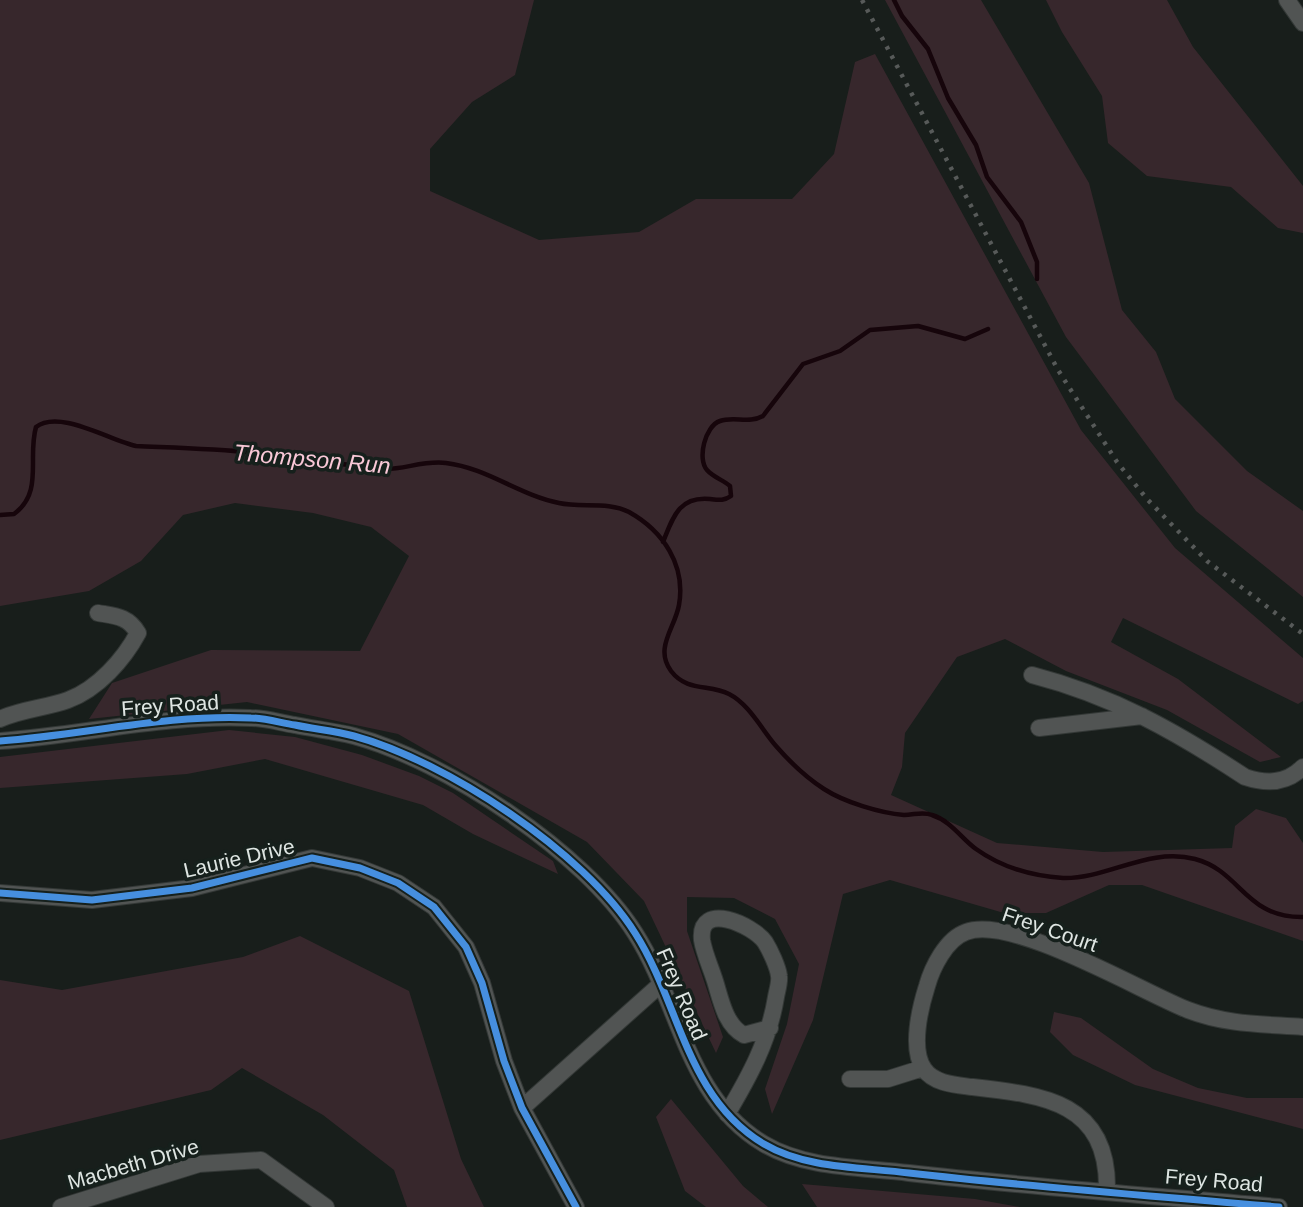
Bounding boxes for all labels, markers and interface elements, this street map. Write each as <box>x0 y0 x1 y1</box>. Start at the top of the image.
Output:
water label: Thompson Run <box>233 439 391 479</box>
street label: Frey Road <box>120 690 220 720</box>
street label: Laurie Drive <box>181 834 297 882</box>
street label: Frey Court <box>999 902 1101 956</box>
street label: Frey Road <box>652 944 712 1044</box>
street label: Macbeth Drive <box>65 1134 201 1194</box>
street label: Frey Road <box>1164 1164 1264 1196</box>

